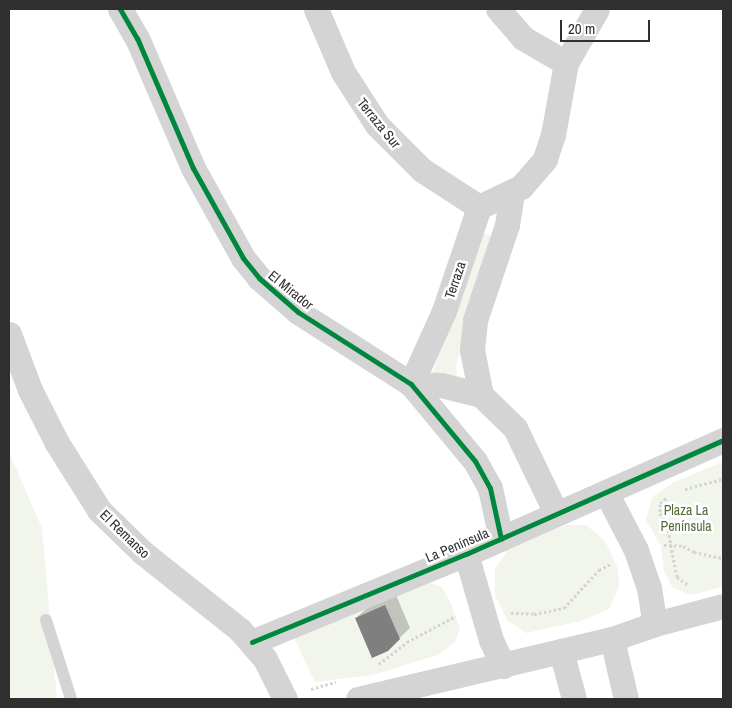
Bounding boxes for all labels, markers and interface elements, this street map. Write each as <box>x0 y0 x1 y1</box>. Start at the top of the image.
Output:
scale bar <box>562 10 652 42</box>
text: 20 m <box>568 18 595 39</box>
street label: Terraza Sur <box>354 95 404 151</box>
street label: Terraza <box>441 259 469 301</box>
street label: El Mirador <box>265 267 317 313</box>
park label: Plaza La Península <box>660 502 712 534</box>
street label: El Remanso <box>97 506 153 562</box>
street label: La Península <box>423 524 491 566</box>

